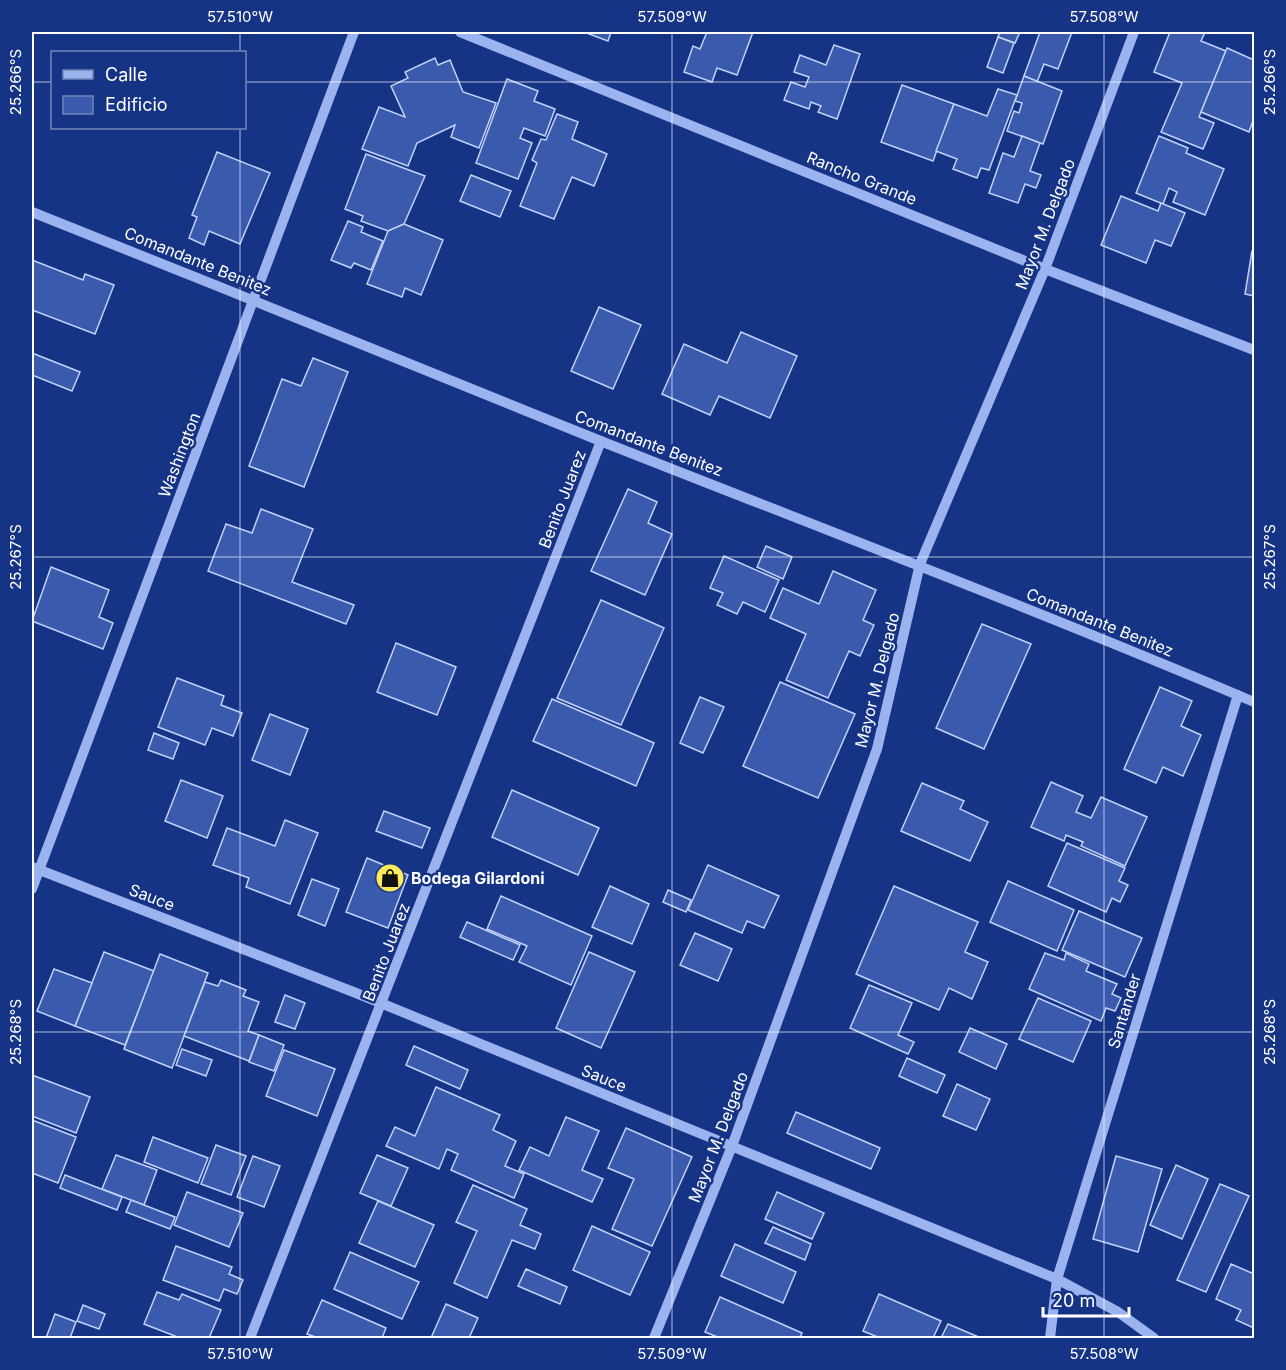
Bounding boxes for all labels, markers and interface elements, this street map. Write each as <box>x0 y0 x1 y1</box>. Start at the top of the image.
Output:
text: 57.510°W <box>207 7 273 26</box>
text: 57.509°W <box>637 7 707 26</box>
text: 57.508°W <box>1069 7 1139 26</box>
text: 25.266°S <box>6 49 25 115</box>
text: 25.266°S <box>1260 49 1279 115</box>
legend <box>51 51 246 129</box>
text: Calle <box>105 64 147 85</box>
text: Edificio <box>105 94 168 115</box>
street label: Rancho Grande <box>804 147 920 209</box>
street label: Mayor M. Delgado <box>1011 156 1079 292</box>
street label: Comandante Benitez <box>121 222 275 300</box>
street label: Comandante Benitez <box>572 406 726 480</box>
street label: Washington <box>154 410 204 500</box>
street label: Benito Juarez <box>534 447 590 551</box>
text: 25.267°S <box>6 524 25 590</box>
text: 25.267°S <box>1260 524 1279 590</box>
street label: Comandante Benitez <box>1023 583 1177 661</box>
street label: Mayor M. Delgado <box>851 610 903 750</box>
shop icon: Bodega Gilardoni <box>374 862 406 894</box>
place label: Bodega Gilardoni <box>411 868 545 888</box>
street label: Sauce <box>126 879 178 915</box>
street label: Benito Juarez <box>358 900 414 1004</box>
street label: Santander <box>1103 971 1145 1051</box>
text: 25.268°S <box>6 999 25 1065</box>
text: 25.268°S <box>1260 999 1279 1065</box>
street label: Sauce <box>578 1060 630 1096</box>
street label: Mayor M. Delgado <box>684 1069 752 1205</box>
scale bar <box>1043 1280 1128 1318</box>
text: 20 m <box>1052 1290 1095 1311</box>
text: 57.510°W <box>207 1344 273 1363</box>
text: 57.509°W <box>637 1344 707 1363</box>
text: 57.508°W <box>1069 1344 1139 1363</box>

